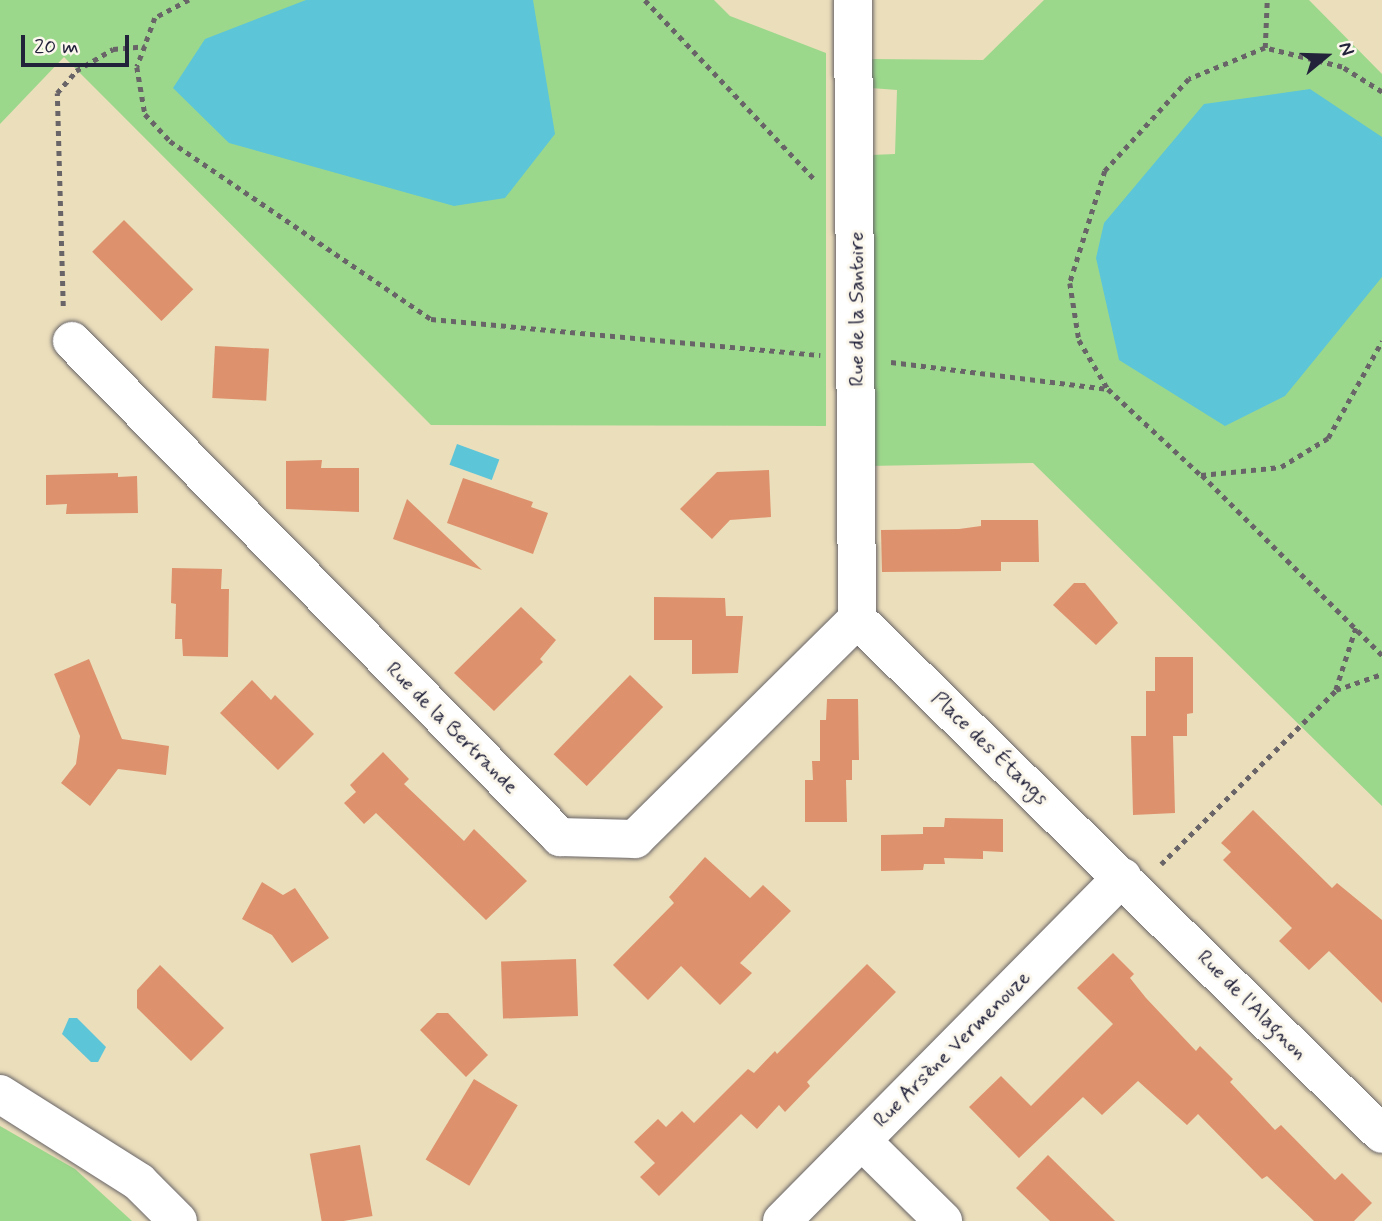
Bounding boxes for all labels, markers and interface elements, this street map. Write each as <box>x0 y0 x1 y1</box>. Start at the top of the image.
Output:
scale bar <box>24 21 133 65</box>
north arrow <box>1291 21 1361 91</box>
text: 20 m <box>34 33 79 61</box>
text: N <box>1332 39 1360 59</box>
street label: Rue de la Santoire <box>844 229 870 389</box>
street label: Rue de la Bertrande <box>380 656 524 800</box>
street label: Place des Étangs <box>926 686 1054 810</box>
street label: Rue de l'Alagnon <box>1192 945 1312 1065</box>
street label: Rue Arsène Vermenouze <box>866 963 1038 1135</box>

